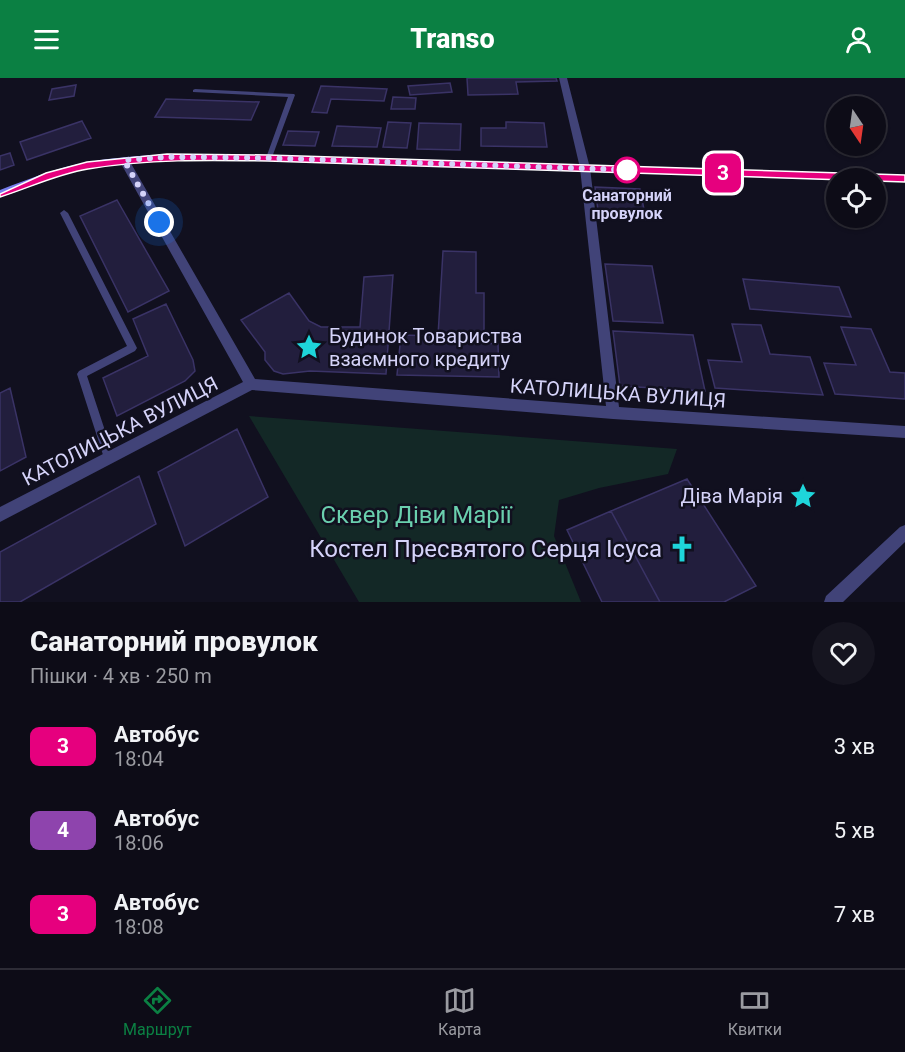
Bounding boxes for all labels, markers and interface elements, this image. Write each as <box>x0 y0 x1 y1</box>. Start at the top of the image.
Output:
icon: menu <box>30 23 63 56</box>
text: Transo <box>410 23 495 55</box>
icon: person <box>842 23 875 56</box>
north arrow <box>826 96 886 156</box>
map controls <box>826 96 886 228</box>
line badge: 3 <box>704 154 742 193</box>
marker: Санаторний провулок <box>614 157 640 183</box>
text: 3 <box>717 161 729 185</box>
button: locate <box>826 168 886 228</box>
place label: Санаторний провулок <box>582 186 672 223</box>
your location <box>144 207 174 237</box>
place label: Будинок Товариства взаємного кредиту <box>329 324 522 371</box>
place icon: Будинок Товариства взаємного кредиту <box>294 332 324 362</box>
street label: КАТОЛИЦЬКА ВУЛИЦЯ <box>18 371 222 491</box>
street label: КАТОЛИЦЬКА ВУЛИЦЯ <box>509 373 727 413</box>
place icon: Діва Марія <box>788 481 818 511</box>
place label: Діва Марія <box>680 484 783 508</box>
park label: Сквер Діви Марії <box>320 501 513 529</box>
church icon: Костел Пресвятого Серця Ісуса <box>667 534 697 564</box>
place label: Костел Пресвятого Серця Ісуса <box>309 535 662 563</box>
button: heart <box>812 622 875 685</box>
text: Санаторний провулок <box>30 625 318 658</box>
text: Пішки · 4 хв · 250 m <box>30 664 212 688</box>
text: Автобус <box>114 722 199 747</box>
text: 3 <box>57 734 69 758</box>
text: 3 хв <box>834 734 875 759</box>
text: 18:04 <box>114 747 164 771</box>
text: Автобус <box>114 806 199 831</box>
text: 4 <box>57 818 69 842</box>
text: 5 хв <box>834 818 875 843</box>
text: 18:06 <box>114 831 164 855</box>
text: Автобус <box>114 890 199 915</box>
text: 3 <box>57 902 69 926</box>
text: 7 хв <box>834 902 875 927</box>
text: 18:08 <box>114 915 164 939</box>
tab: Маршрут <box>123 984 192 1039</box>
tab: Карта <box>438 984 482 1039</box>
tab: Квитки <box>728 984 782 1039</box>

